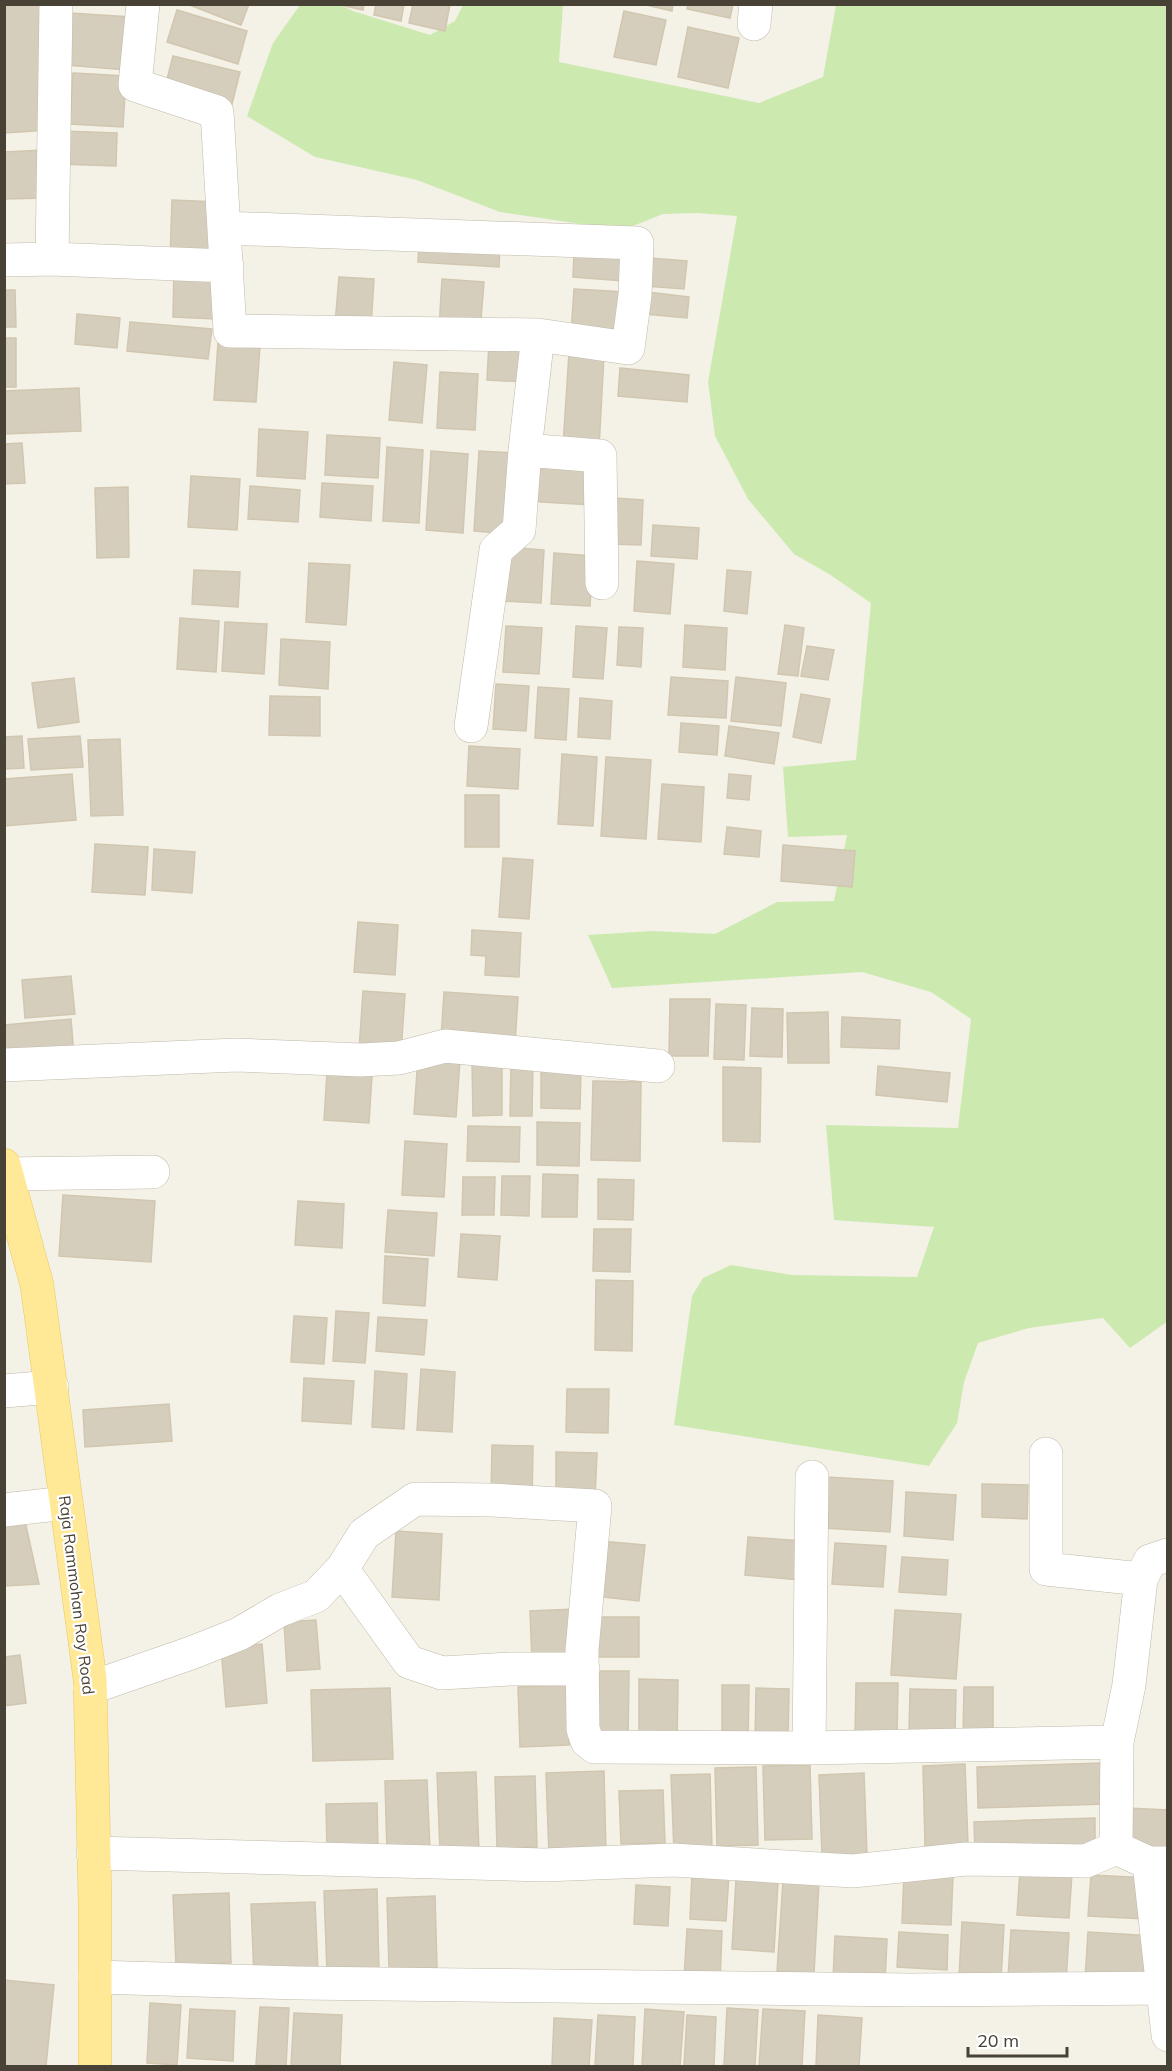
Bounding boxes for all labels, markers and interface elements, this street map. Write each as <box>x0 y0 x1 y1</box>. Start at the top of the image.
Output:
street label: Raja Rammohan Roy Road <box>55 1494 99 1696</box>
scale bar <box>968 2020 1067 2058</box>
text: 20 m <box>977 2029 1019 2052</box>

